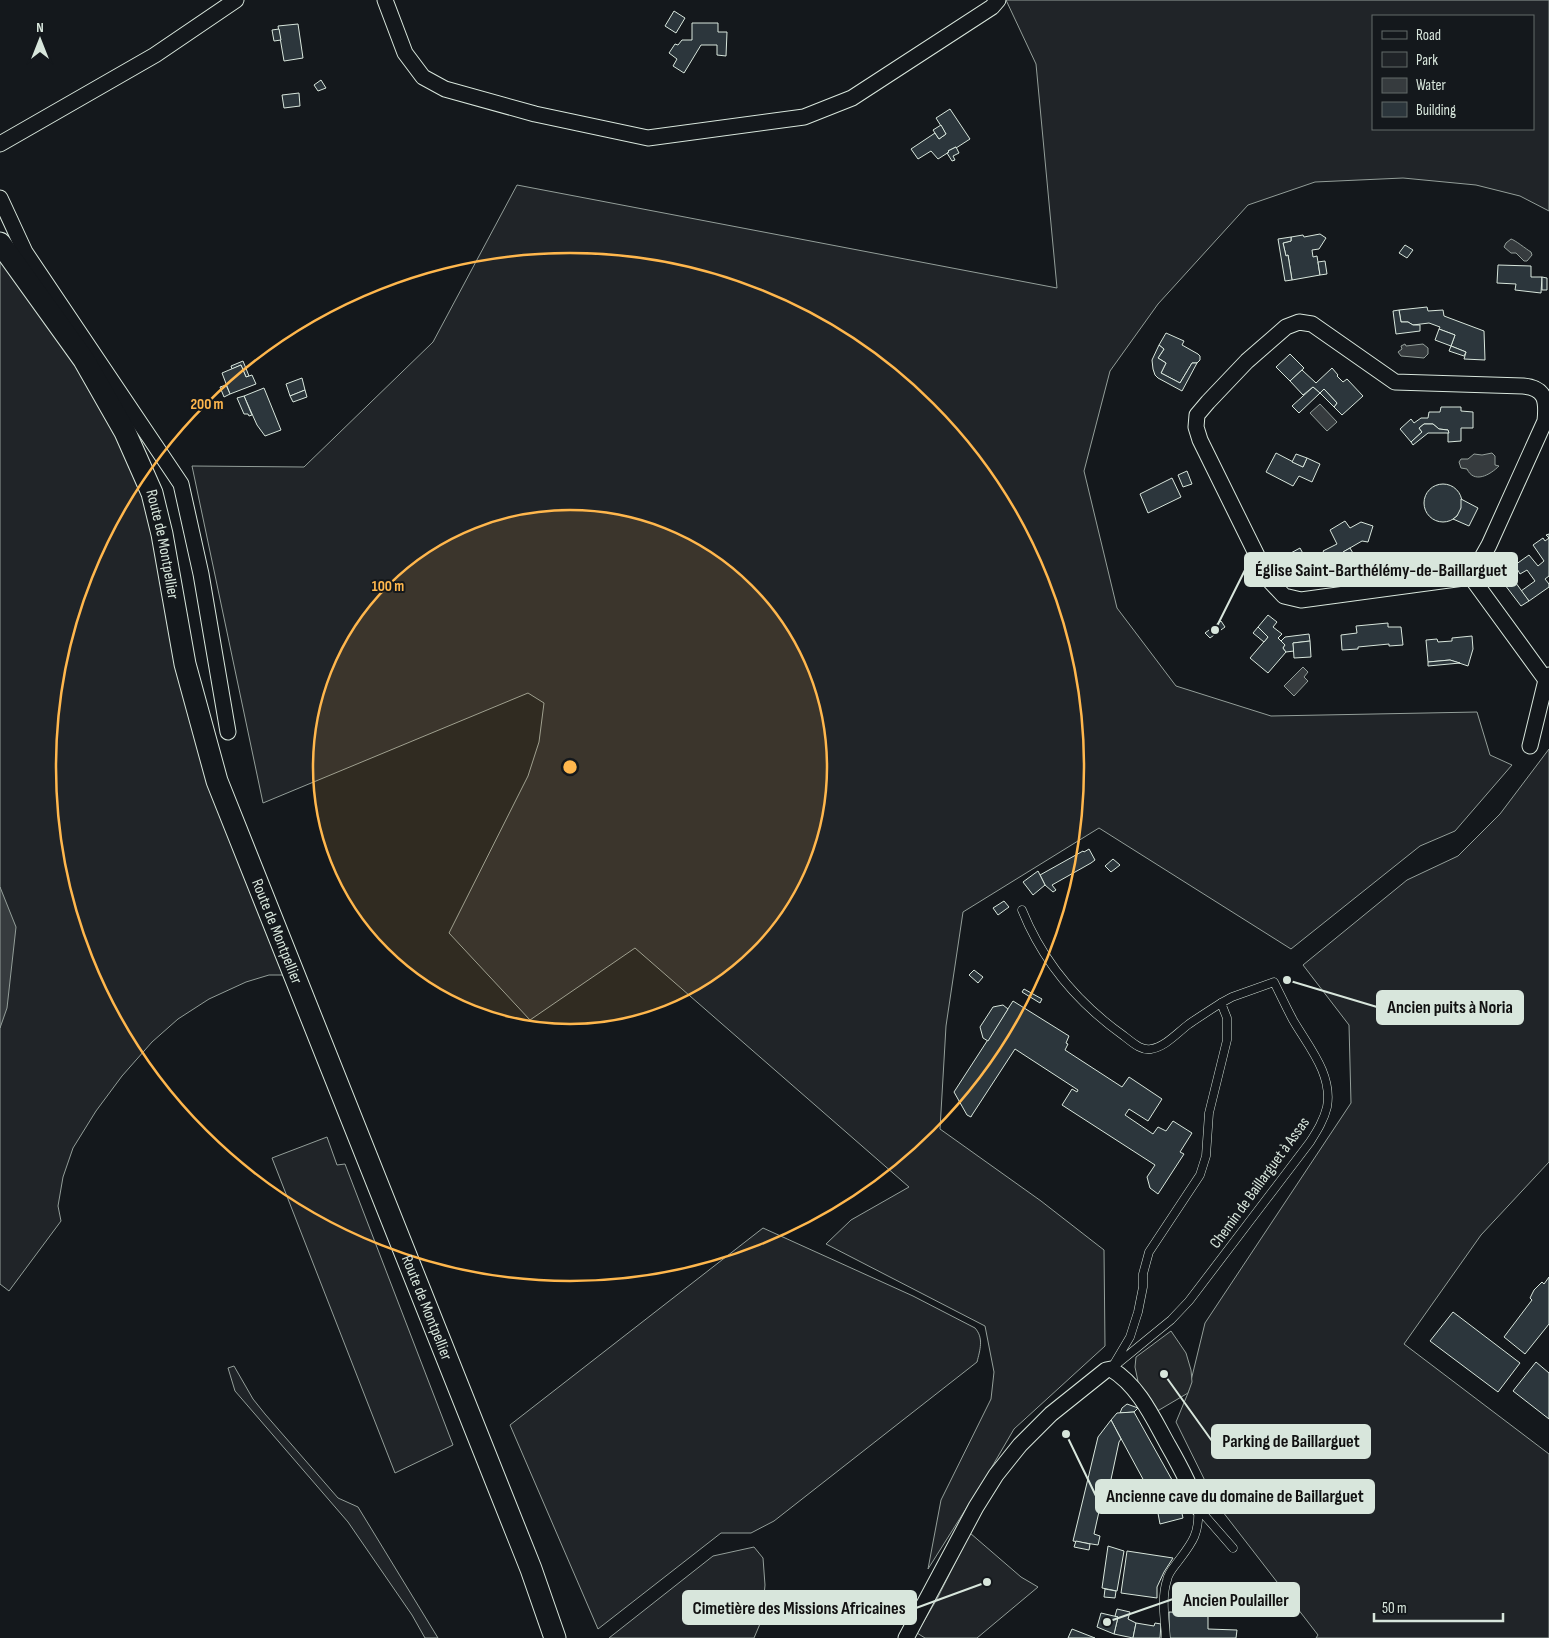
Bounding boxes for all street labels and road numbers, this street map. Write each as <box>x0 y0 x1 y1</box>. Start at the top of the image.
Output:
street label: Route de Montpellier <box>142 488 183 601</box>
street label: Route de Montpellier <box>247 876 307 987</box>
street label: Chemin de Baillarguet à Assas <box>1206 1113 1314 1252</box>
street label: Route de Montpellier <box>397 1252 456 1363</box>

